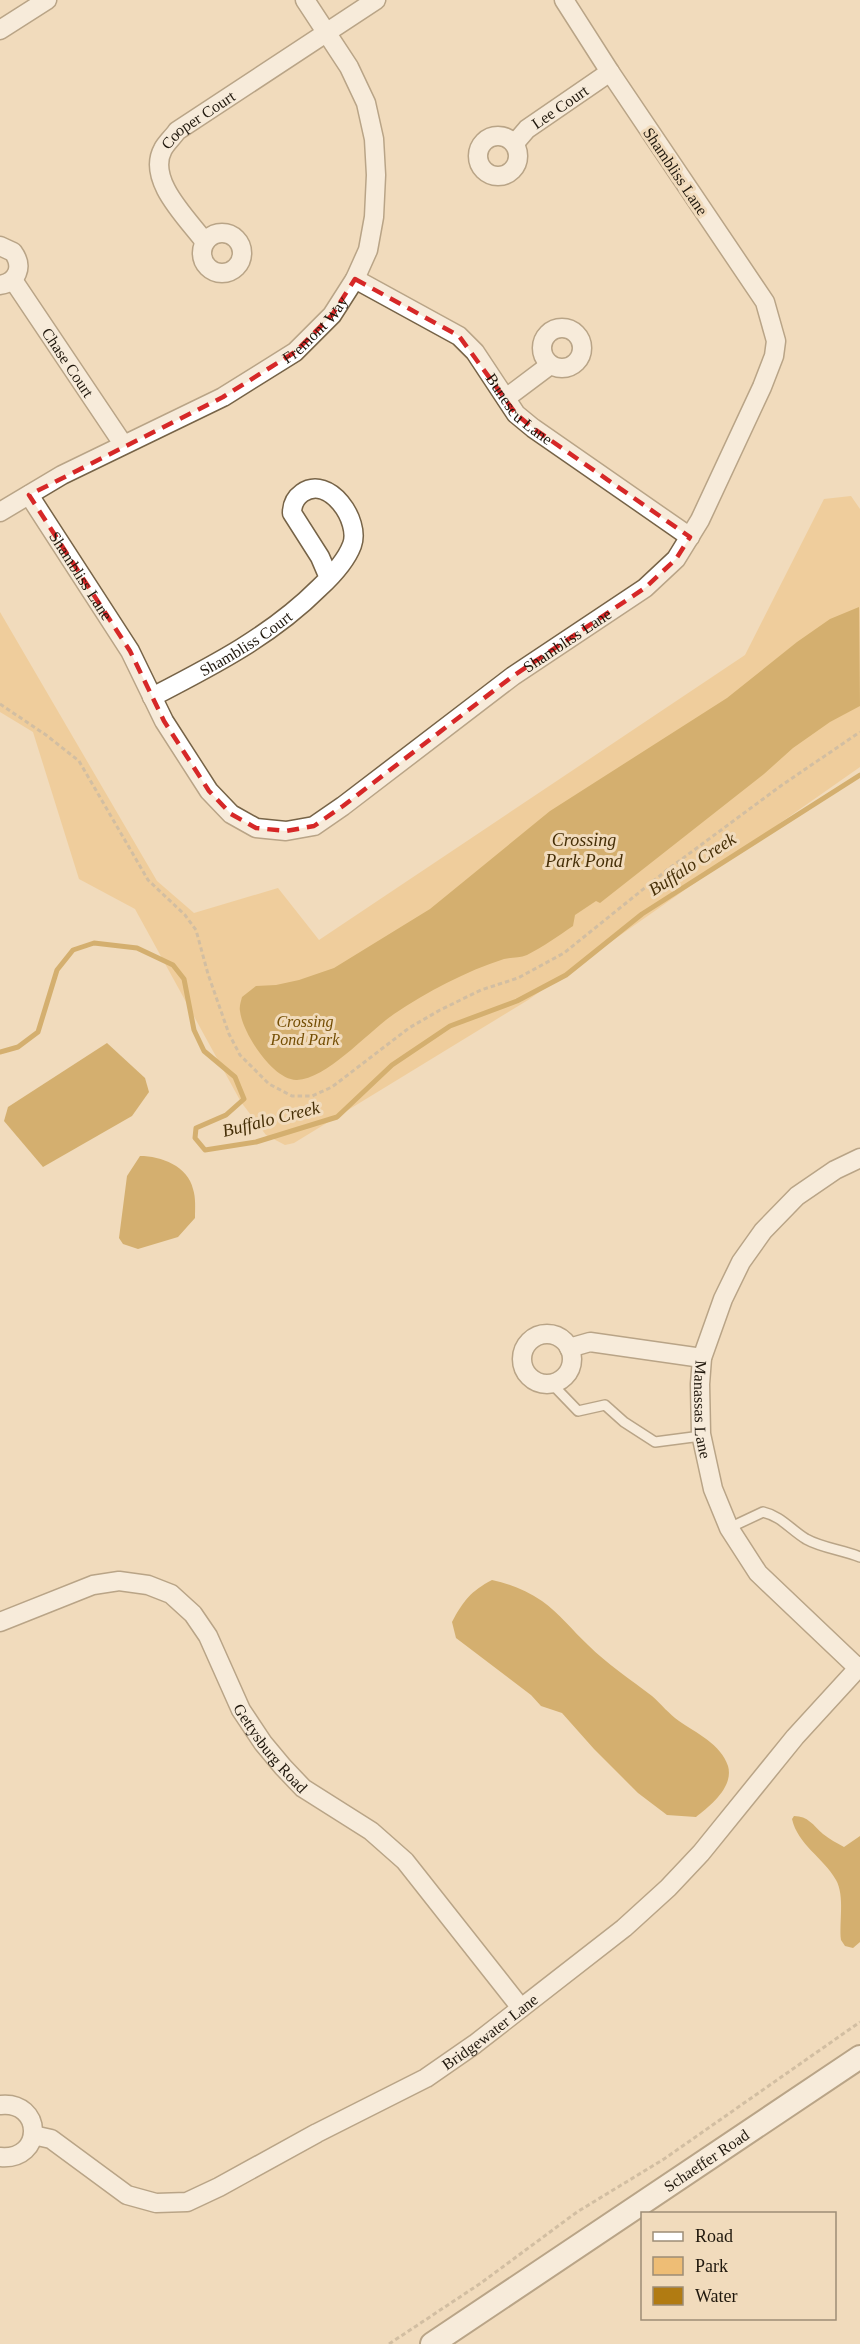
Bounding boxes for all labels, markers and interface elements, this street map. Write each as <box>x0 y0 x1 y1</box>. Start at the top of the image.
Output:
street label: Lee Court <box>529 81 592 132</box>
street label: Cooper Court <box>158 87 238 153</box>
street label: Shambliss Lane <box>640 124 711 218</box>
street label: Fremont Way <box>279 293 352 367</box>
street label: Chase Court <box>39 325 97 401</box>
street label: Bunescu Lane <box>483 370 556 448</box>
street label: Shambliss Lane <box>46 528 116 623</box>
street label: Shambliss Lane <box>520 605 614 676</box>
street label: Shambliss Court <box>197 607 296 679</box>
water label: Buffalo Creek <box>645 828 740 900</box>
water label: Crossing Park Pond <box>544 830 624 871</box>
park label: Crossing Pond Park <box>270 1013 340 1048</box>
water label: Buffalo Creek <box>220 1097 323 1141</box>
street label: Manassas Lane <box>691 1360 714 1460</box>
street label: Gettysburg Road <box>230 1701 311 1796</box>
street label: Bridgewater Lane <box>439 1991 541 2073</box>
street label: Schaeffer Road <box>661 2126 752 2195</box>
legend <box>641 2212 836 2320</box>
text: Road <box>695 2226 733 2246</box>
text: Park <box>695 2256 728 2276</box>
text: Water <box>695 2286 738 2306</box>

